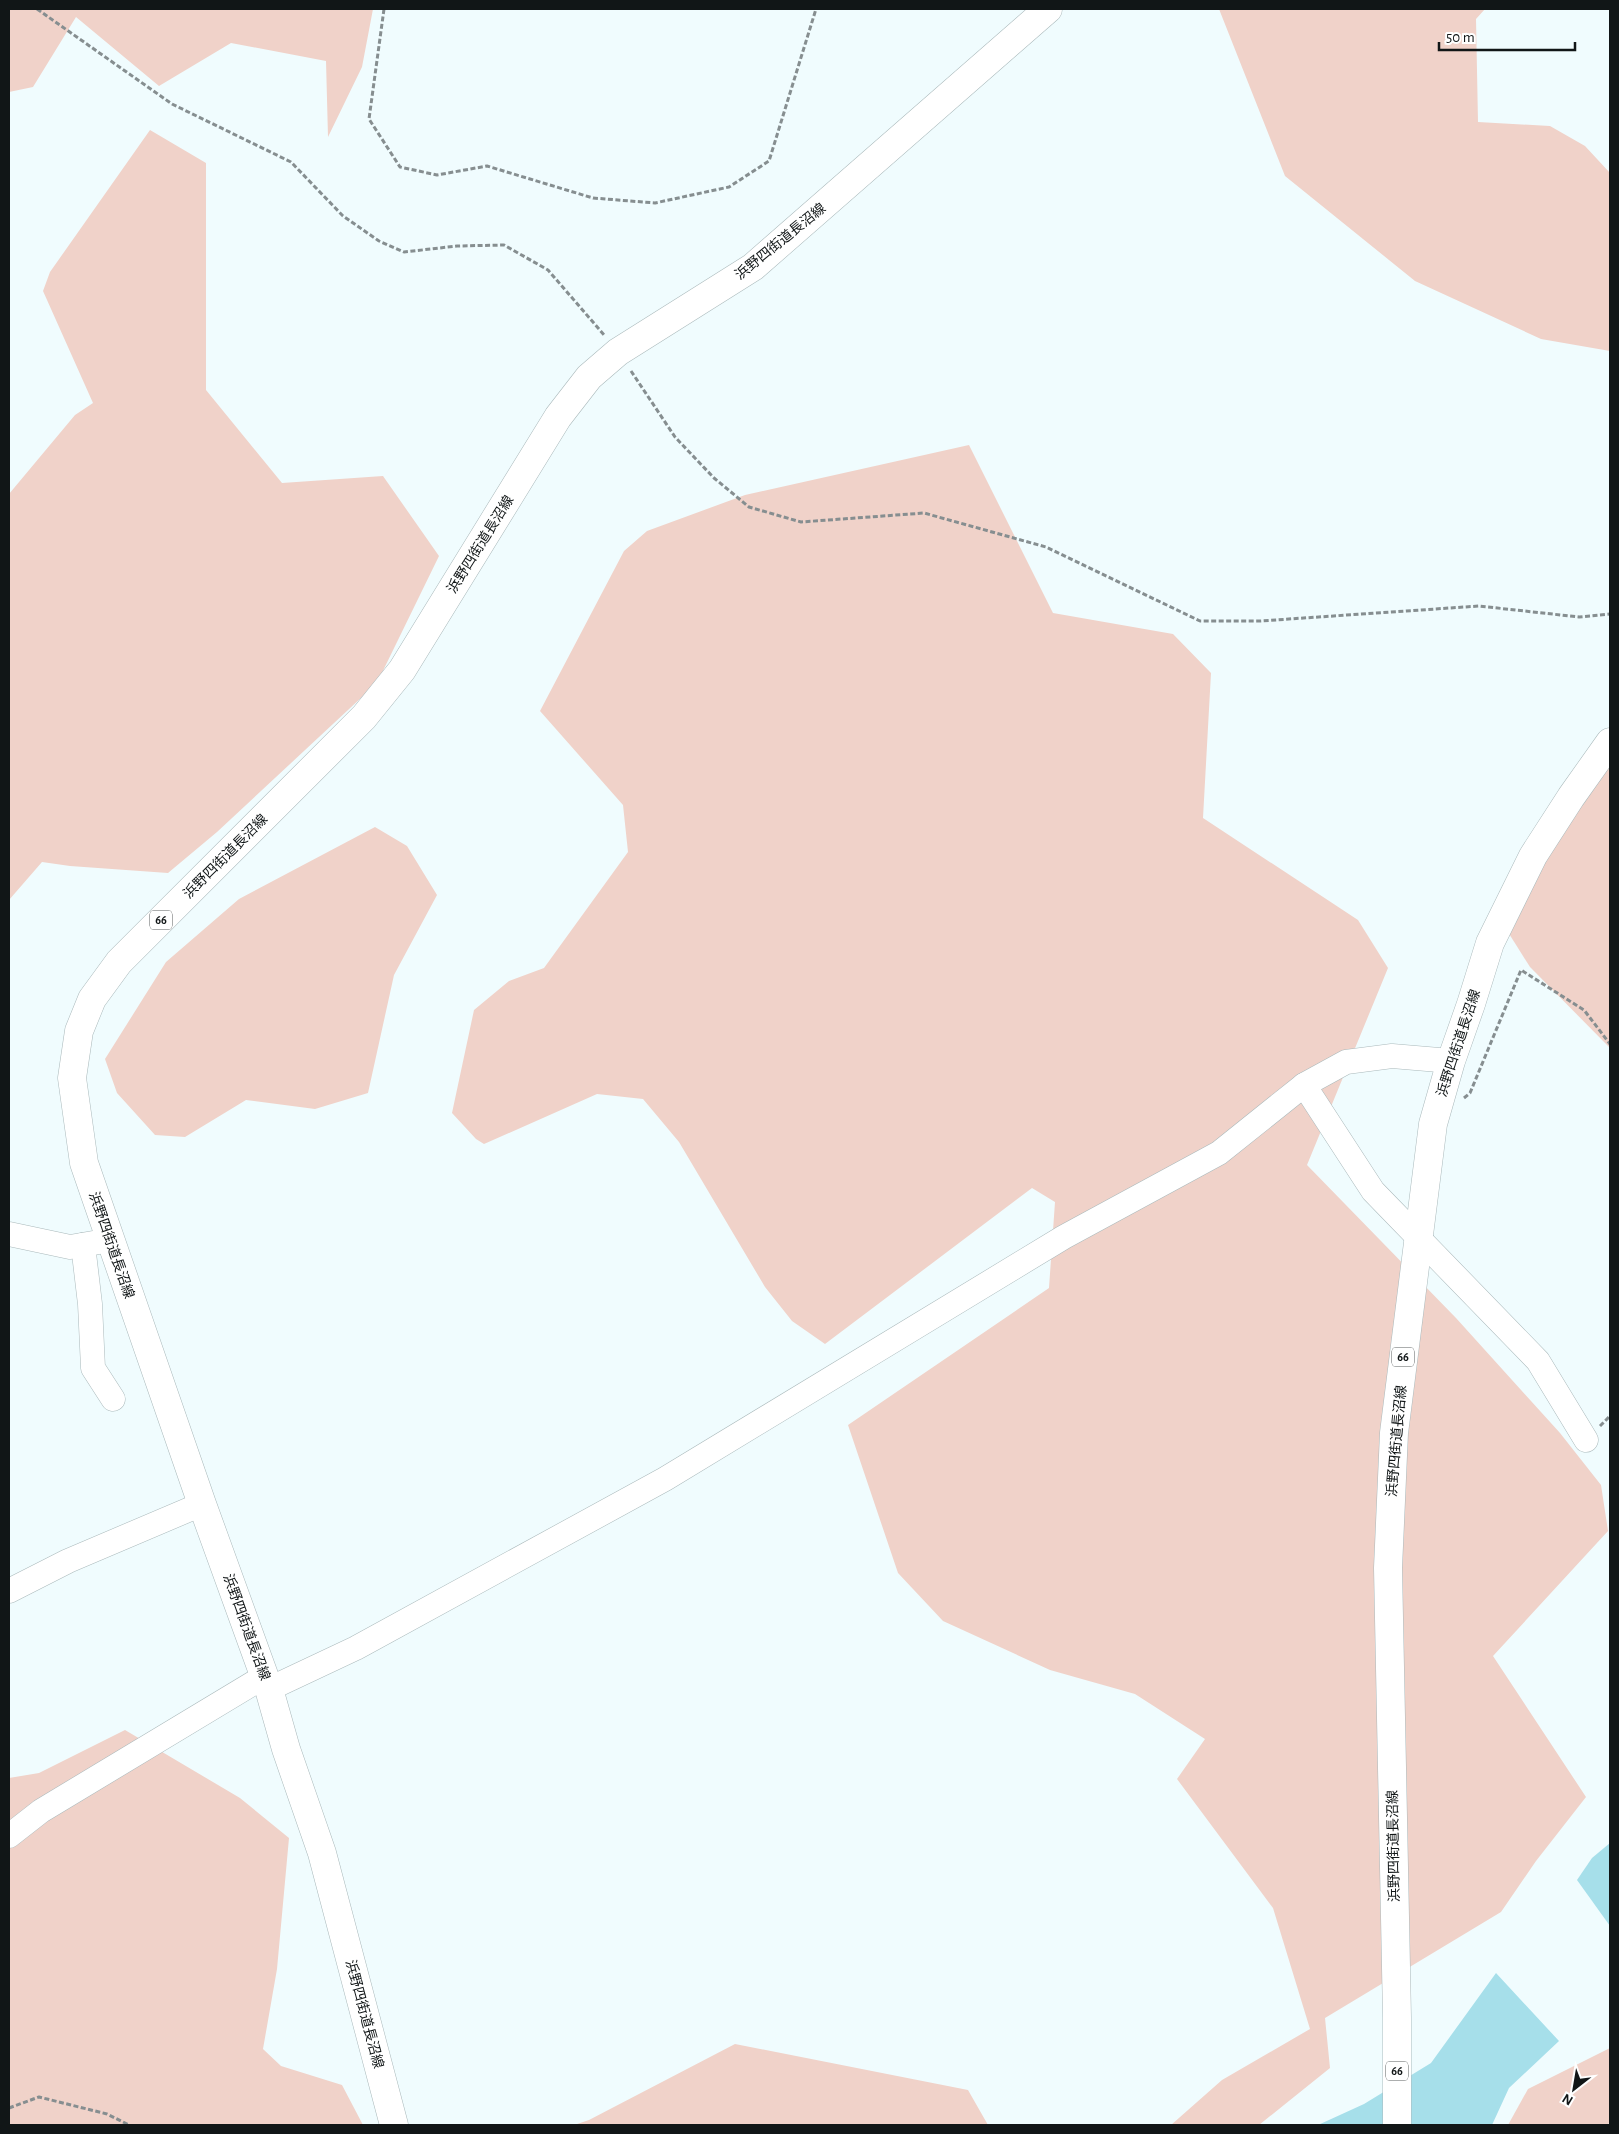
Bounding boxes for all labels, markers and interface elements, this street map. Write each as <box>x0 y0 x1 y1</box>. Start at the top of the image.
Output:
scale bar <box>1439 20 1575 52</box>
text: 50 m <box>1446 30 1475 45</box>
street label: 浜野四街道長沼線 <box>732 200 829 282</box>
street label: 浜野四街道長沼線 <box>444 493 516 596</box>
street label: 浜野四街道長沼線 <box>180 811 270 901</box>
road number: 66 <box>150 910 172 930</box>
street label: 浜野四街道長沼線 <box>1434 988 1483 1099</box>
street label: 浜野四街道長沼線 <box>86 1190 137 1301</box>
road number: 66 <box>1392 1348 1414 1366</box>
street label: 浜野四街道長沼線 <box>1384 1385 1409 1497</box>
street label: 浜野四街道長沼線 <box>220 1572 273 1682</box>
street label: 浜野四街道長沼線 <box>1385 1790 1402 1902</box>
street label: 浜野四街道長沼線 <box>343 1958 386 2070</box>
road number: 66 <box>1386 2062 1408 2080</box>
north arrow <box>1549 2064 1599 2114</box>
text: N <box>1560 2091 1576 2108</box>

